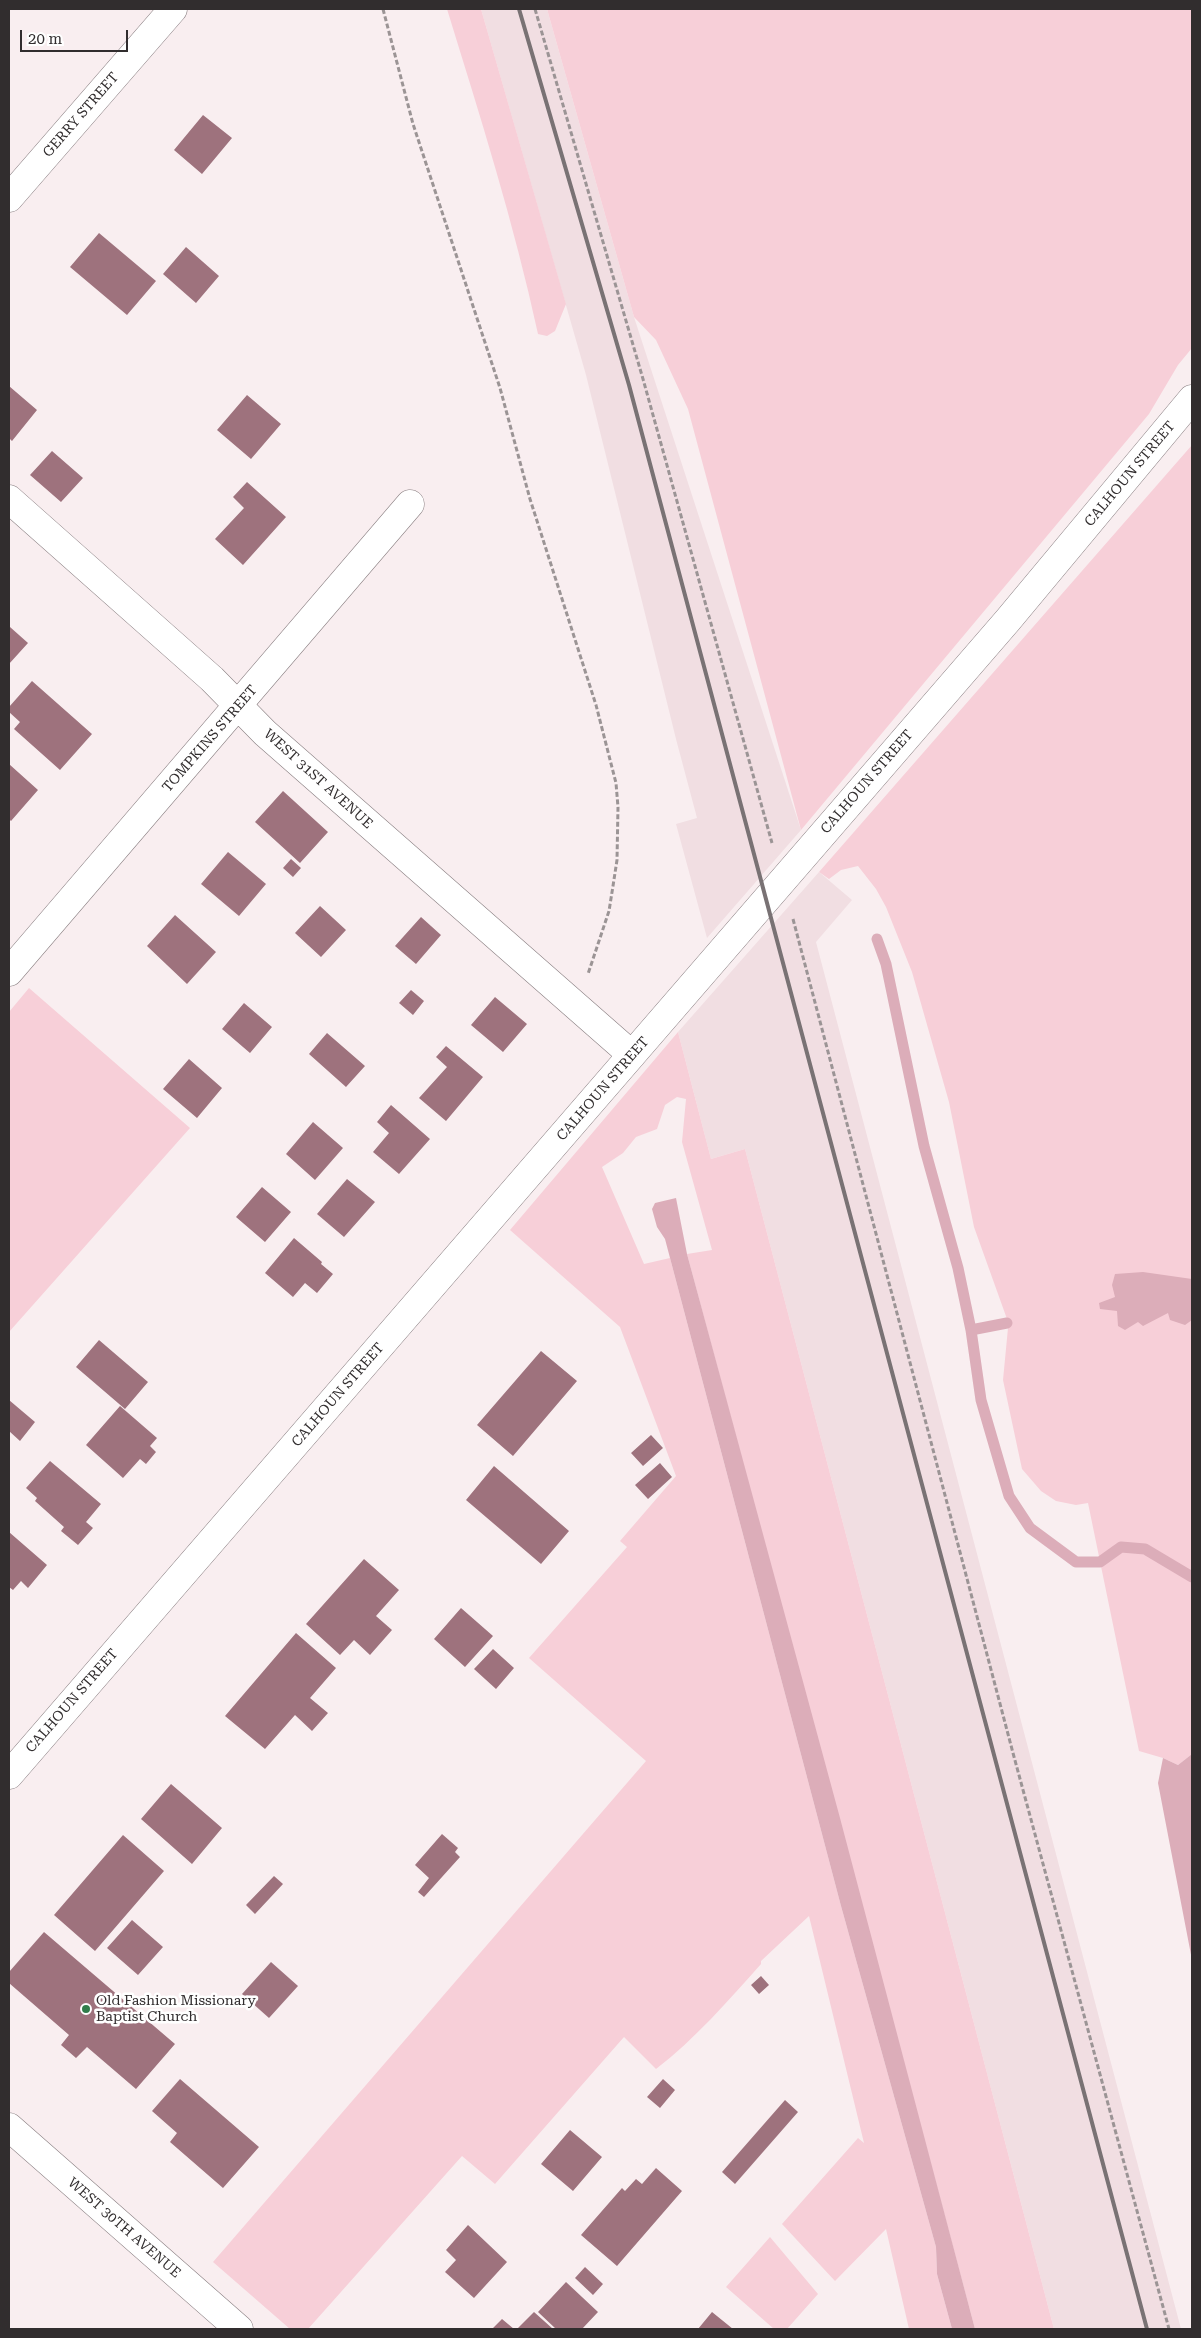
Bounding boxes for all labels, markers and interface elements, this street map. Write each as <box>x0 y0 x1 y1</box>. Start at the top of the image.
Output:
scale bar <box>22 20 130 52</box>
text: 20 m <box>28 30 62 48</box>
street label: GERRY STREET <box>40 69 122 161</box>
street label: CALHOUN STREET <box>1081 418 1179 530</box>
street label: TOMPKINS STREET <box>159 682 261 796</box>
street label: WEST 31ST AVENUE <box>260 726 376 832</box>
street label: CALHOUN STREET <box>817 727 917 837</box>
street label: CALHOUN STREET <box>553 1034 653 1144</box>
street label: CALHOUN STREET <box>288 1340 388 1450</box>
street label: CALHOUN STREET <box>22 1646 122 1756</box>
place label: Old Fashion Missionary Baptist Church <box>96 1993 256 2025</box>
marker: Old Fashion Missionary Baptist Church <box>80 2003 92 2015</box>
street label: WEST 30TH AVENUE <box>64 2174 184 2282</box>

